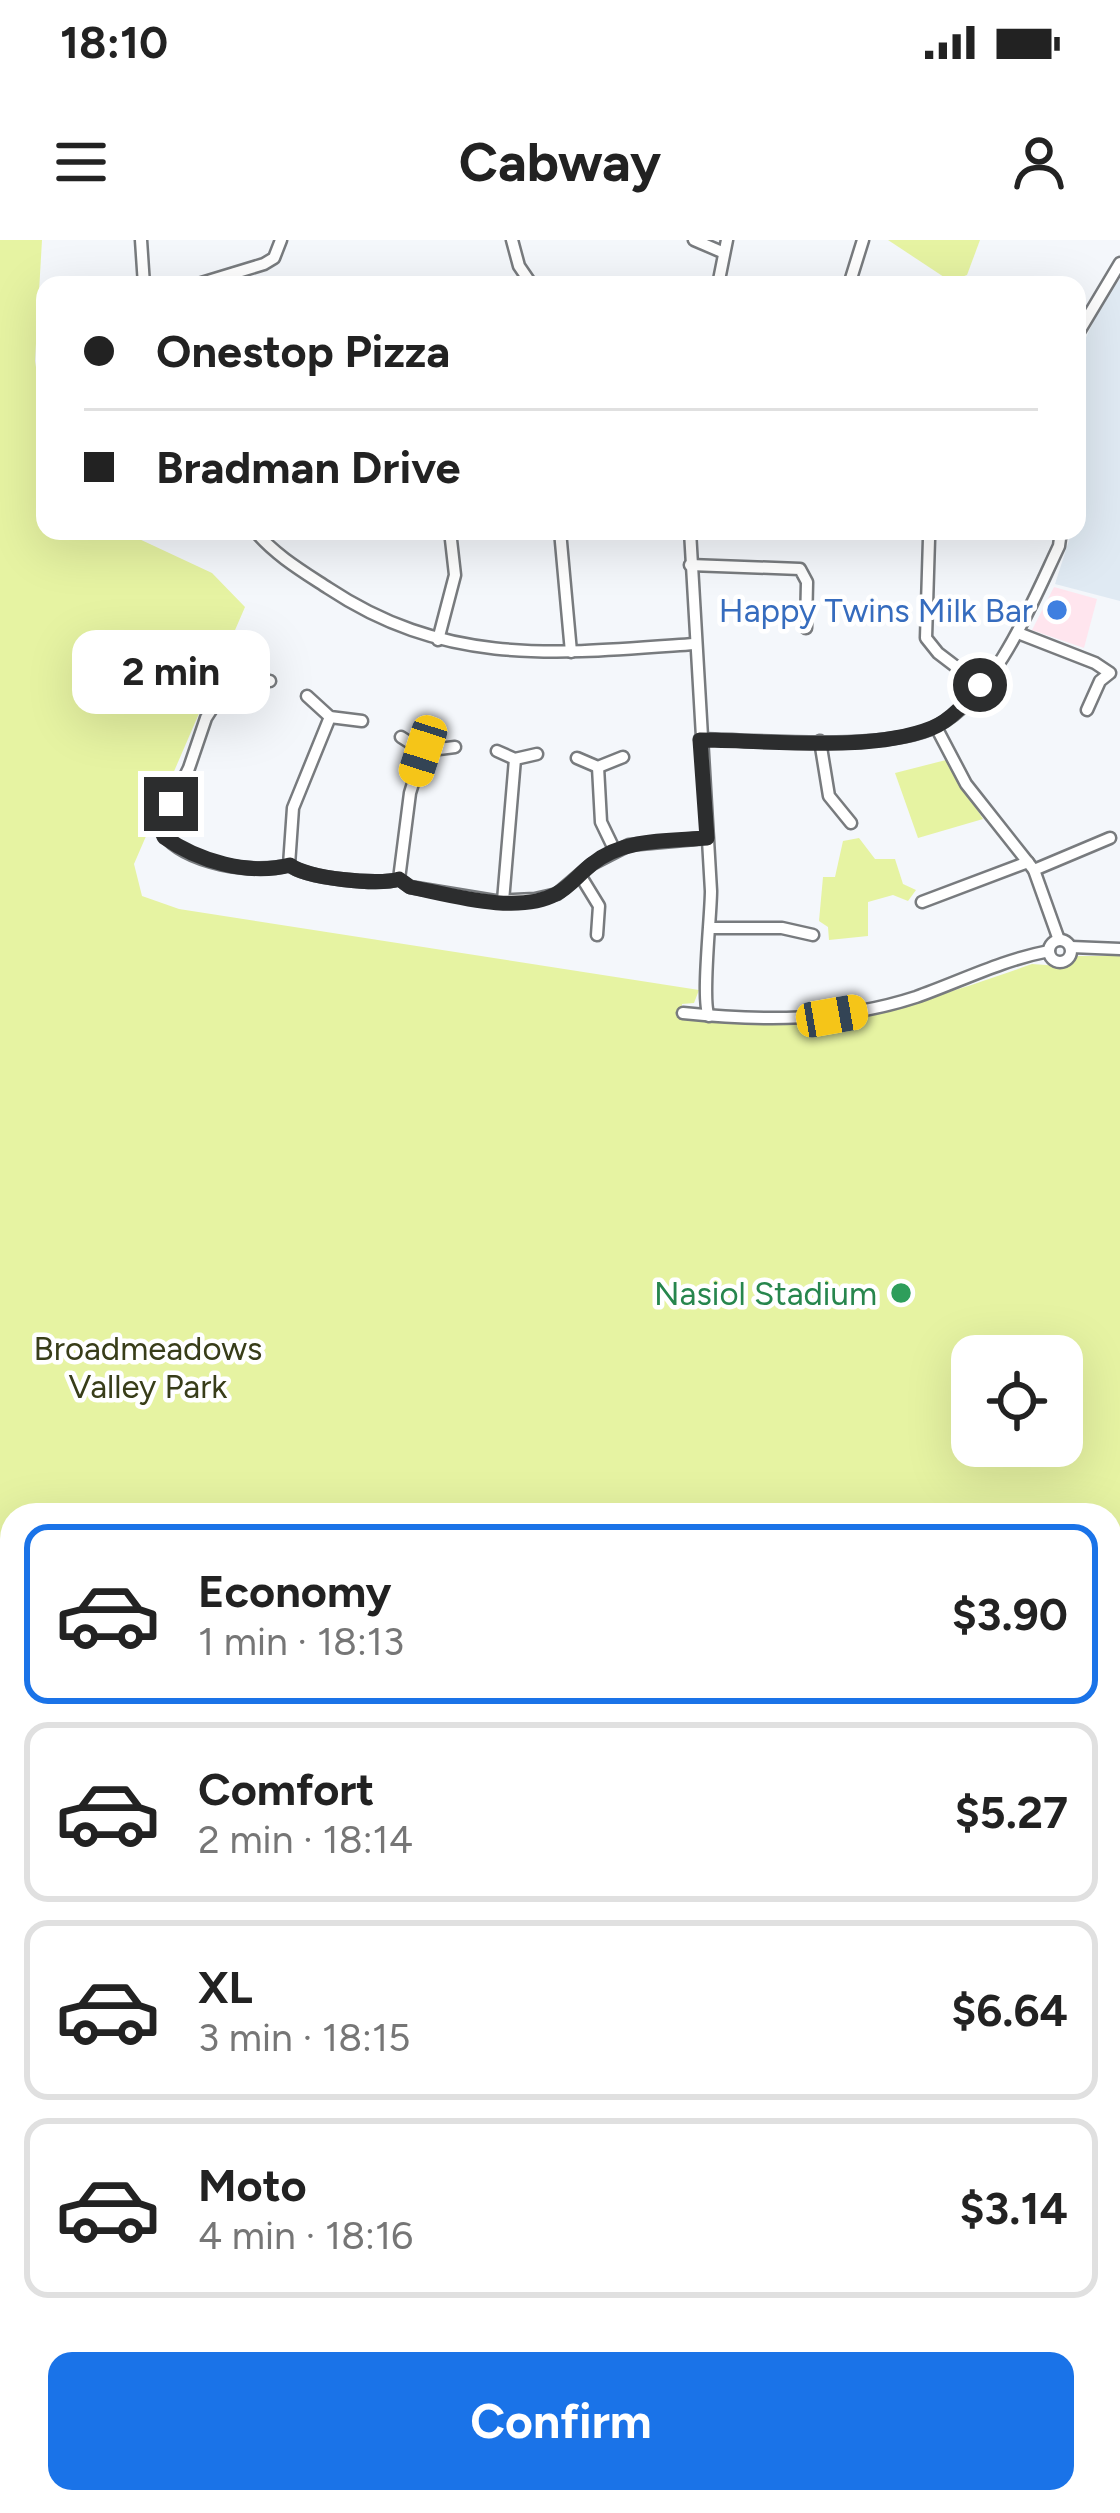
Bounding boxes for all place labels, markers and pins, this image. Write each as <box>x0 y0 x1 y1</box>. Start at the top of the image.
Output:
place label: Happy Twins Milk Bar <box>719 591 1033 630</box>
marker: Happy Twins Milk Bar <box>1044 597 1070 623</box>
place label: Nasiol Stadium <box>654 1274 877 1313</box>
marker: Nasiol Stadium <box>888 1280 914 1306</box>

